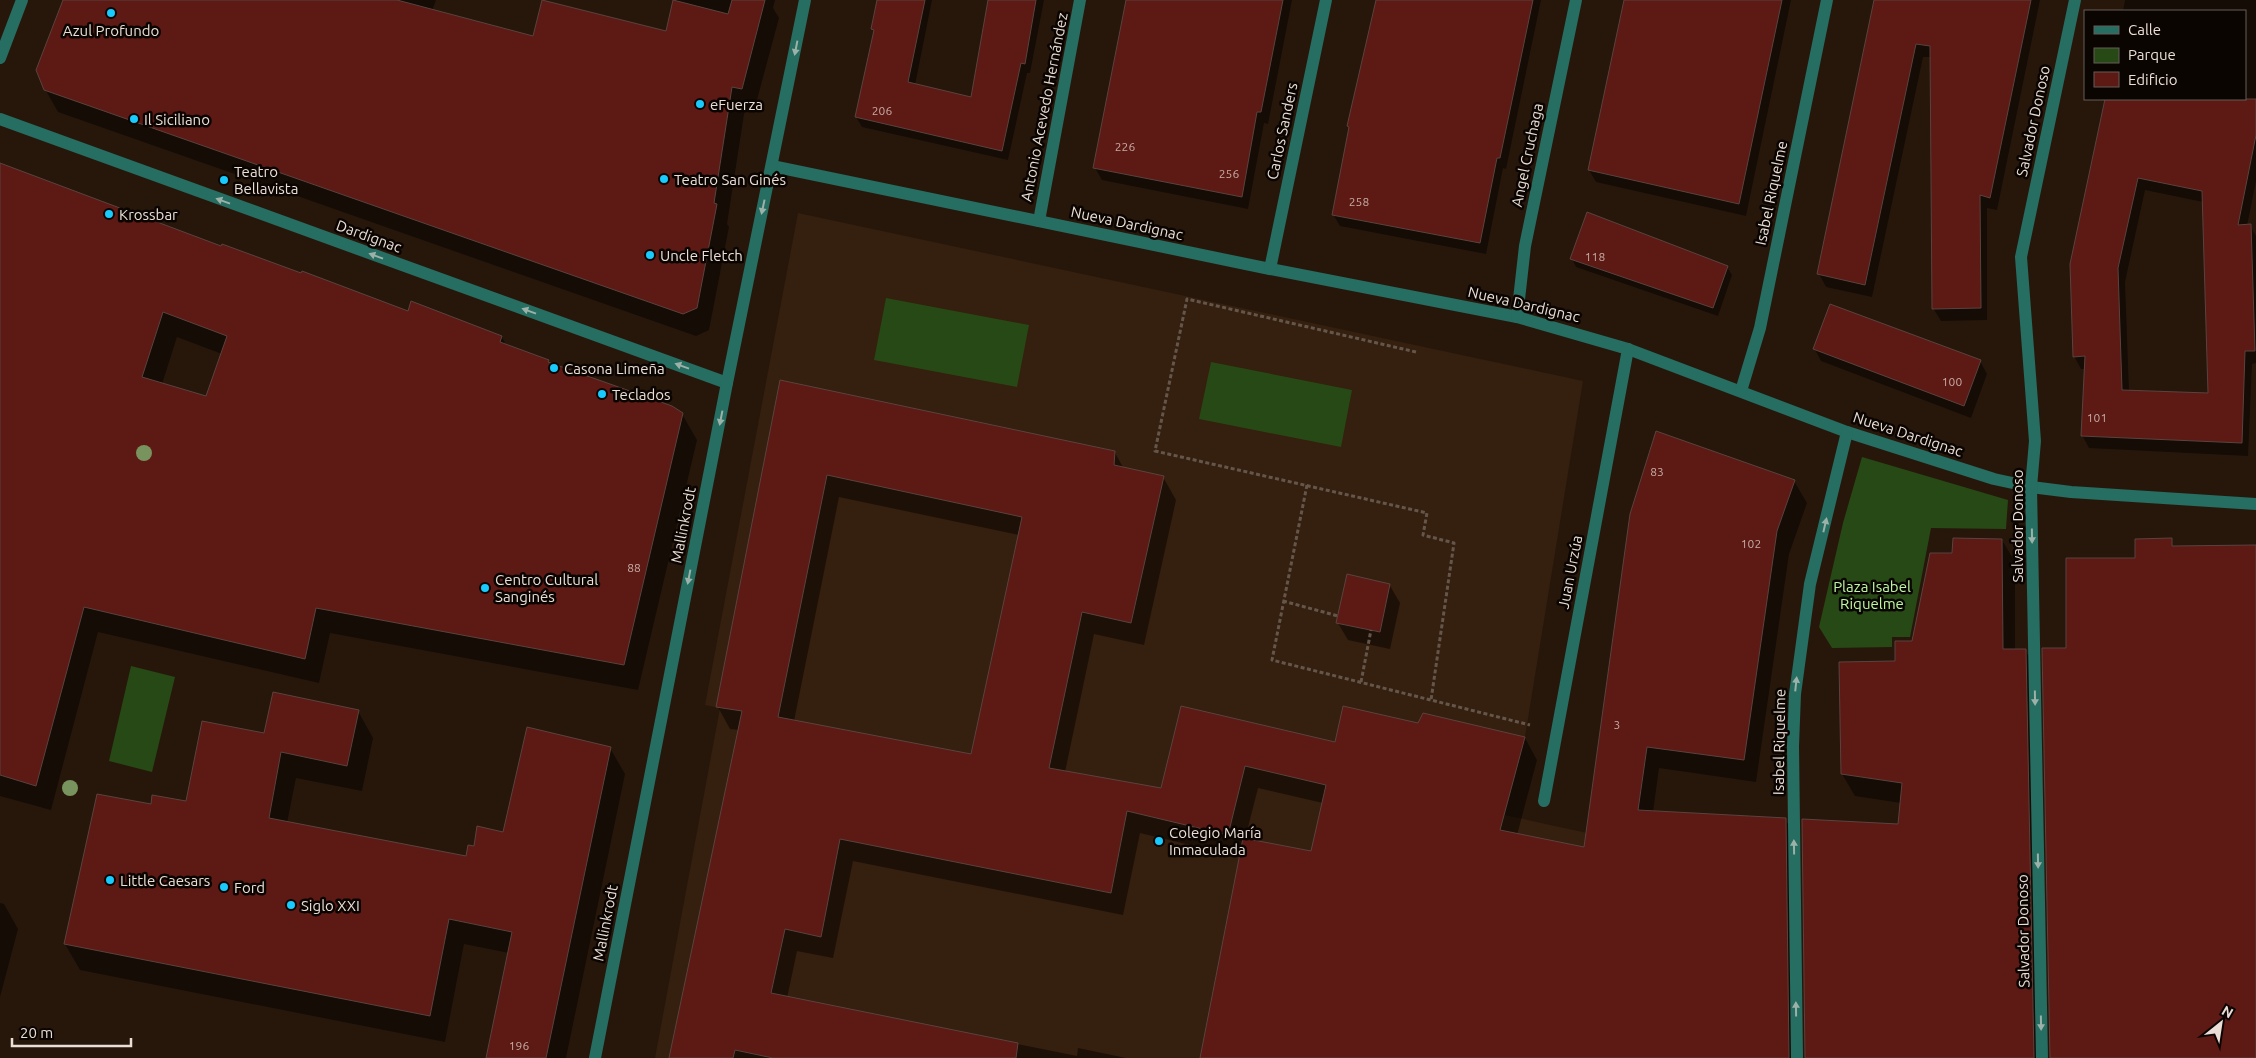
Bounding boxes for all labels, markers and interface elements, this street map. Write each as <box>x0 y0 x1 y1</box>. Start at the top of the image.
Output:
marker: Azul Profundo <box>105 7 117 19</box>
legend <box>2084 10 2246 100</box>
street label: Antonio Acevedo Hernández <box>1017 11 1071 203</box>
text: Calle <box>2128 21 2161 38</box>
place label: Azul Profundo <box>63 22 159 39</box>
one-way arrow <box>792 40 800 55</box>
text: Parque <box>2128 46 2176 63</box>
street label: Salvador Donoso <box>2013 64 2053 178</box>
text: Edificio <box>2128 71 2177 88</box>
street label: Carlos Sanders <box>1263 81 1301 181</box>
place label: eFuerza <box>710 96 763 113</box>
marker: eFuerza <box>694 98 706 110</box>
street label: Angel Cruchaga <box>1508 102 1546 208</box>
house number: 206 <box>872 104 892 117</box>
place label: Il Siciliano <box>144 111 210 128</box>
marker: Il Siciliano <box>128 113 140 125</box>
street label: Isabel Riquelme <box>1752 139 1790 247</box>
house number: 226 <box>1115 140 1135 153</box>
place label: Teatro Bellavista <box>234 163 298 197</box>
house number: 256 <box>1219 167 1239 180</box>
place label: Teatro San Ginés <box>674 171 786 188</box>
marker: Teatro San Ginés <box>658 173 670 185</box>
marker: Teatro Bellavista <box>218 174 230 186</box>
house number: 258 <box>1349 195 1369 208</box>
one-way arrow <box>215 196 230 204</box>
one-way arrow <box>759 199 767 215</box>
street label: Nueva Dardignac <box>1069 203 1185 243</box>
place label: Krossbar <box>119 206 178 223</box>
marker: Krossbar <box>103 208 115 220</box>
street label: Dardignac <box>334 216 404 256</box>
place label: Uncle Fletch <box>660 247 743 264</box>
marker: Uncle Fletch <box>644 249 656 261</box>
house number: 118 <box>1585 250 1605 263</box>
one-way arrow <box>368 252 383 260</box>
street label: Nueva Dardignac <box>1466 283 1582 325</box>
one-way arrow <box>521 307 536 314</box>
place label: Casona Limeña <box>564 360 665 377</box>
marker: Casona Limeña <box>548 362 560 374</box>
one-way arrow <box>674 362 689 369</box>
house number: 100 <box>1942 375 1962 388</box>
place label: Teclados <box>612 386 671 403</box>
marker: Teclados <box>596 388 608 400</box>
street label: Nueva Dardignac <box>1851 408 1965 460</box>
one-way arrow <box>716 410 724 426</box>
house number: 101 <box>2087 411 2107 424</box>
house number: 83 <box>1650 465 1664 478</box>
street label: Salvador Donoso <box>2009 469 2026 583</box>
street label: Mallinkrodt <box>667 485 699 565</box>
one-way arrow <box>1821 517 1829 532</box>
one-way arrow <box>2028 528 2036 544</box>
street label: Juan Urzúa <box>1555 534 1585 610</box>
house number: 102 <box>1741 537 1761 550</box>
house number: 88 <box>627 561 641 574</box>
one-way arrow <box>685 570 693 585</box>
place label: Centro Cultural Sanginés <box>495 571 598 605</box>
park label: Plaza Isabel Riquelme <box>1833 578 1911 612</box>
marker: Centro Cultural Sanginés <box>479 582 491 594</box>
one-way arrow <box>1793 676 1801 692</box>
street label: Isabel Riquelme <box>1770 689 1788 795</box>
one-way arrow <box>2031 690 2039 706</box>
house number: 3 <box>1614 718 1620 731</box>
place label: Colegio María Inmaculada <box>1169 824 1261 858</box>
marker: Colegio María Inmaculada <box>1153 835 1165 847</box>
one-way arrow <box>1790 839 1798 855</box>
one-way arrow <box>2034 853 2042 869</box>
place label: Little Caesars <box>120 872 210 889</box>
marker: Little Caesars <box>104 874 116 886</box>
street label: Salvador Donoso <box>2014 874 2032 988</box>
place label: Ford <box>234 879 265 896</box>
marker: Ford <box>218 881 230 893</box>
street label: Mallinkrodt <box>589 883 621 963</box>
place label: Siglo XXI <box>301 897 360 914</box>
marker: Siglo XXI <box>285 899 297 911</box>
north arrow <box>2196 998 2246 1048</box>
one-way arrow <box>1792 1001 1800 1017</box>
text: N <box>2219 1002 2236 1021</box>
one-way arrow <box>2037 1015 2045 1031</box>
scale bar <box>12 1016 131 1048</box>
text: 20 m <box>20 1024 53 1041</box>
house number: 196 <box>509 1039 529 1052</box>

